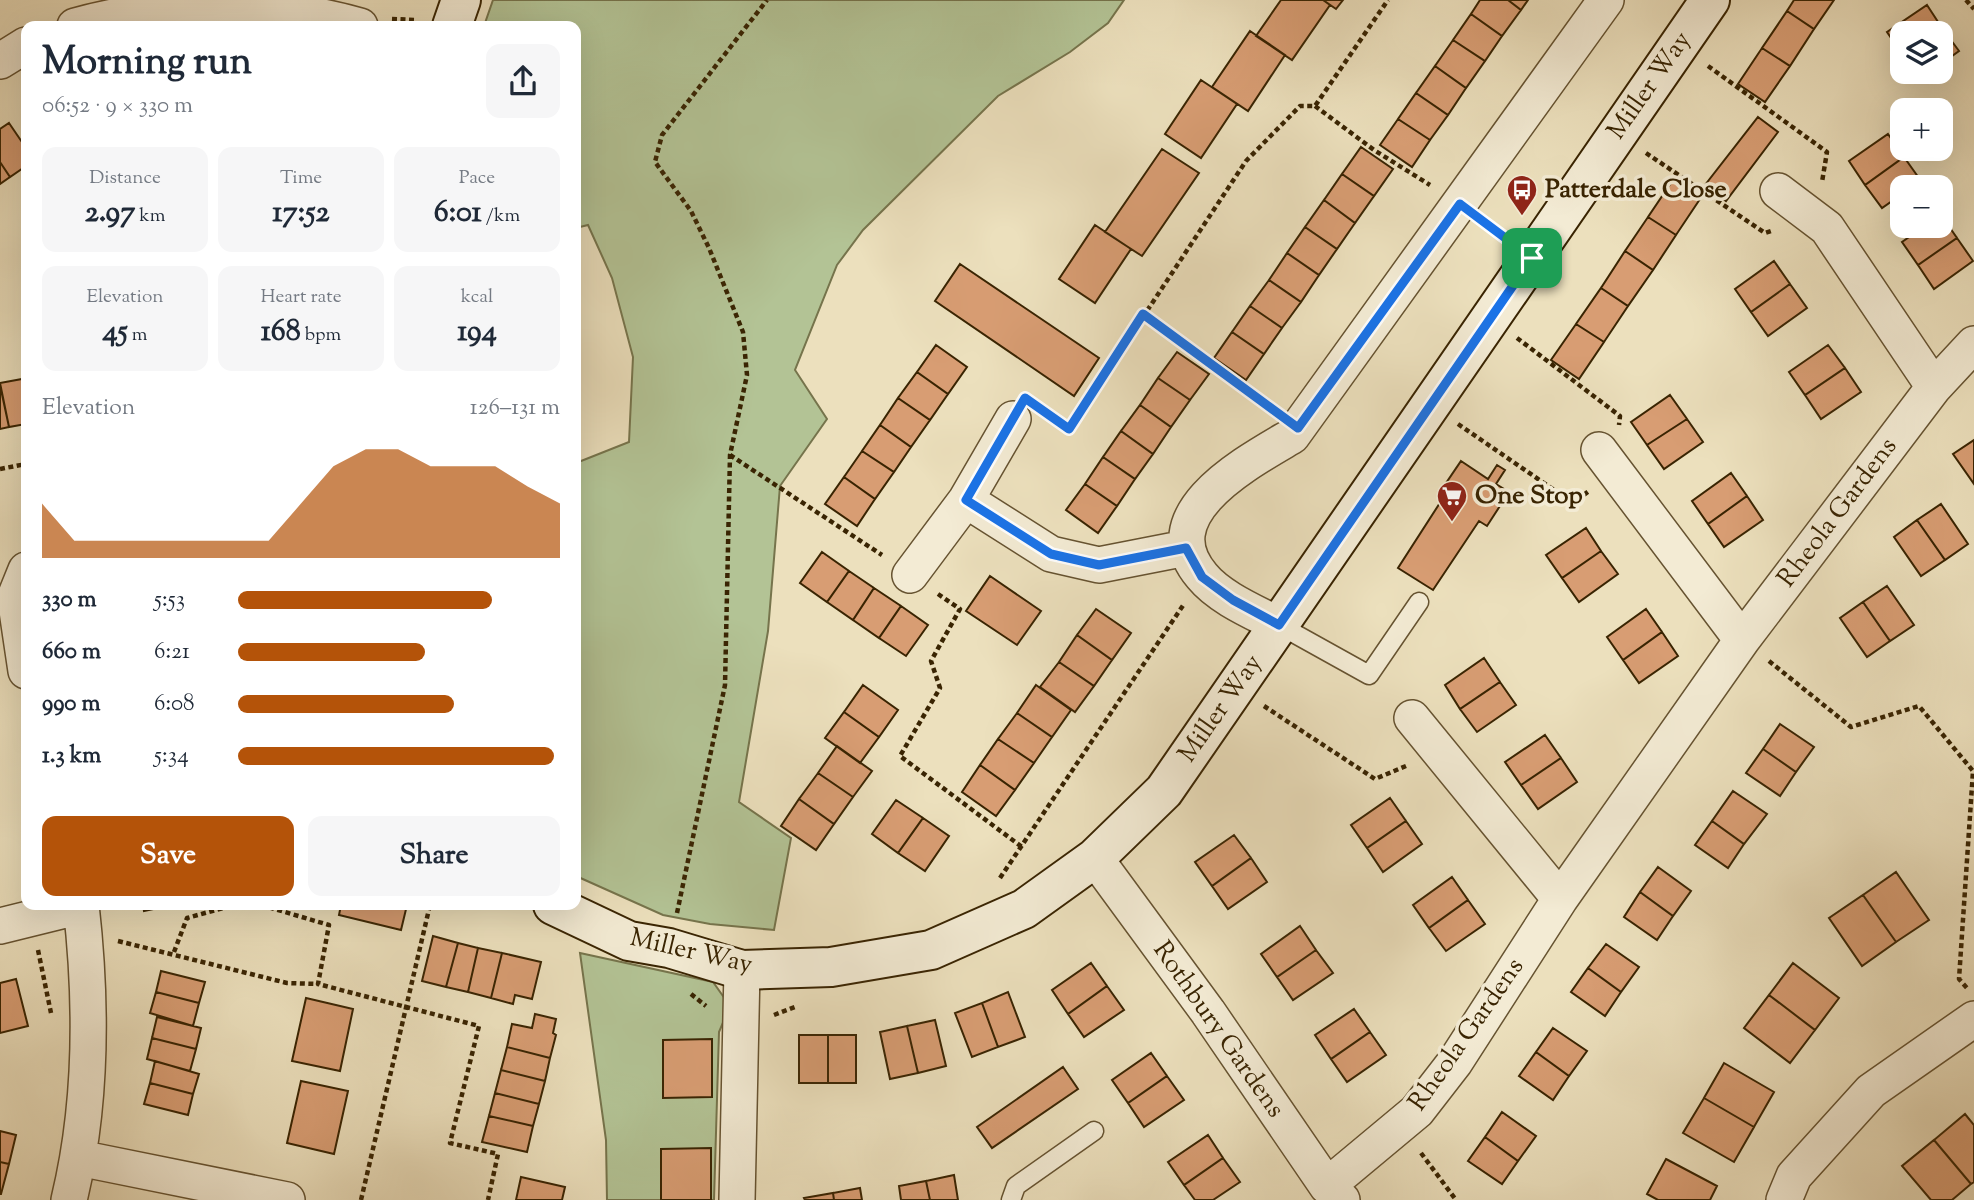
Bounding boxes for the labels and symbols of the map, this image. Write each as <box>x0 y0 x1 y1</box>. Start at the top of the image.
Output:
street label: Miller Way <box>1599 24 1701 148</box>
place label: Patterdale Close <box>1545 172 1727 209</box>
bus stop icon: Patterdale Close <box>1505 173 1539 217</box>
pin <box>1502 228 1562 288</box>
street label: Rheola Gardens <box>1769 430 1907 596</box>
place label: One Stop <box>1475 478 1583 515</box>
supermarket icon: One Stop <box>1435 479 1469 523</box>
street label: Miller Way <box>1170 647 1272 771</box>
street label: Miller Way <box>626 920 756 984</box>
street label: Rothbury Gardens <box>1143 934 1293 1126</box>
street label: Rheola Gardens <box>1400 951 1534 1119</box>

